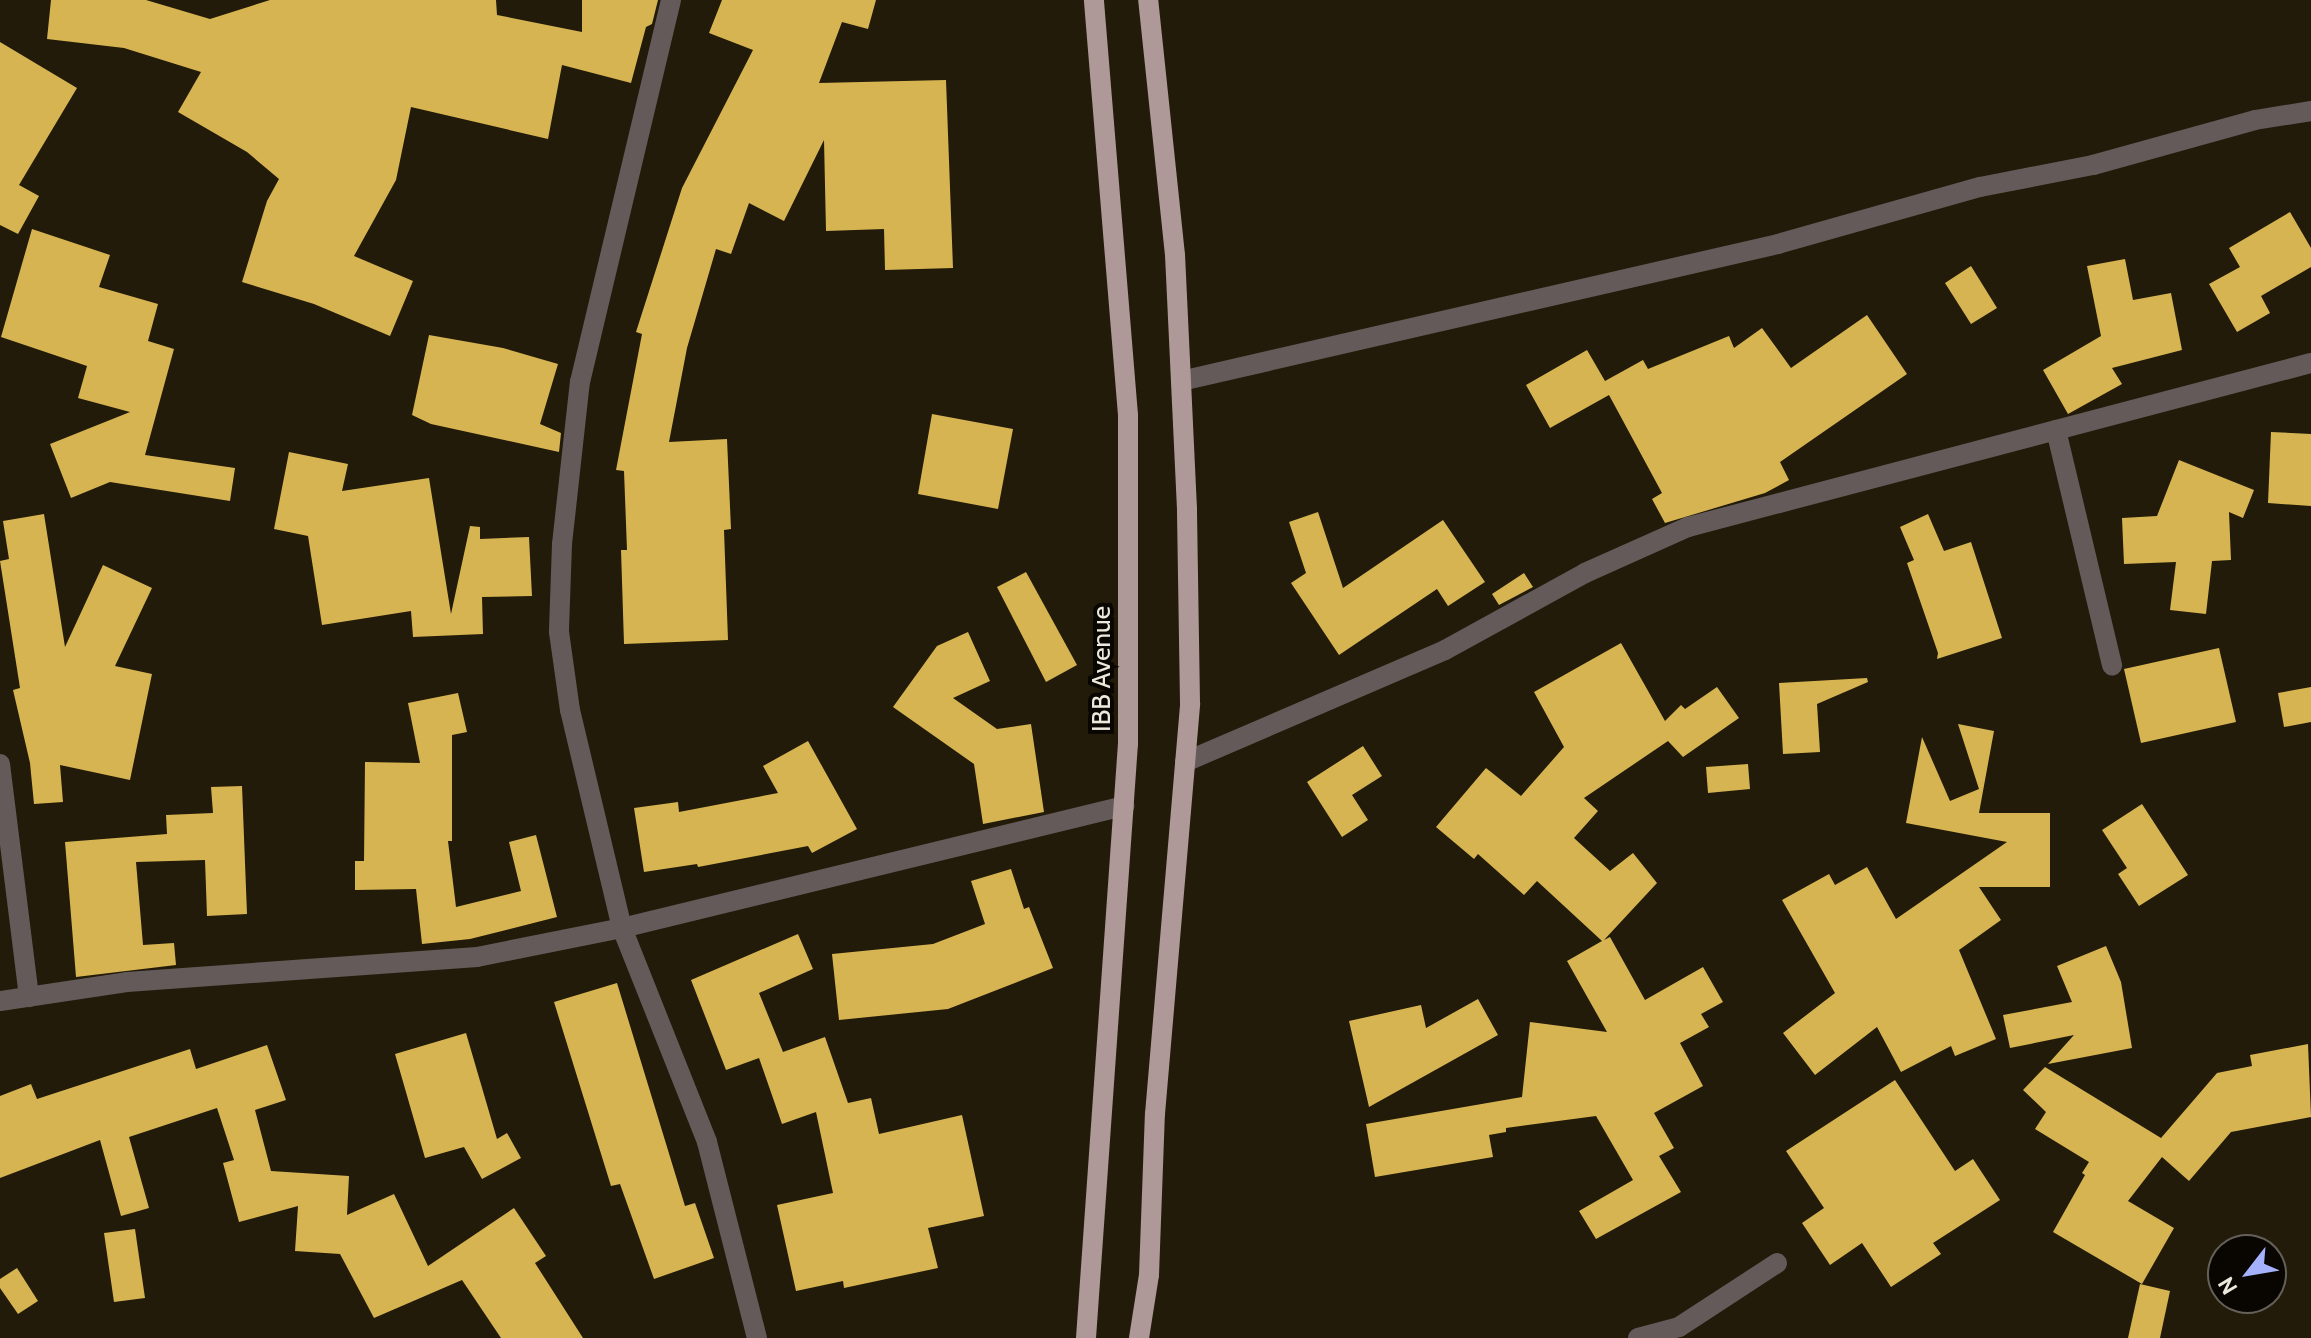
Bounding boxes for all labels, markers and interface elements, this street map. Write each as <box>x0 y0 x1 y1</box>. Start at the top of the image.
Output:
street label: IBB Avenue <box>1086 606 1118 732</box>
north arrow <box>2207 1234 2287 1314</box>
text: N <box>2212 1272 2243 1299</box>

